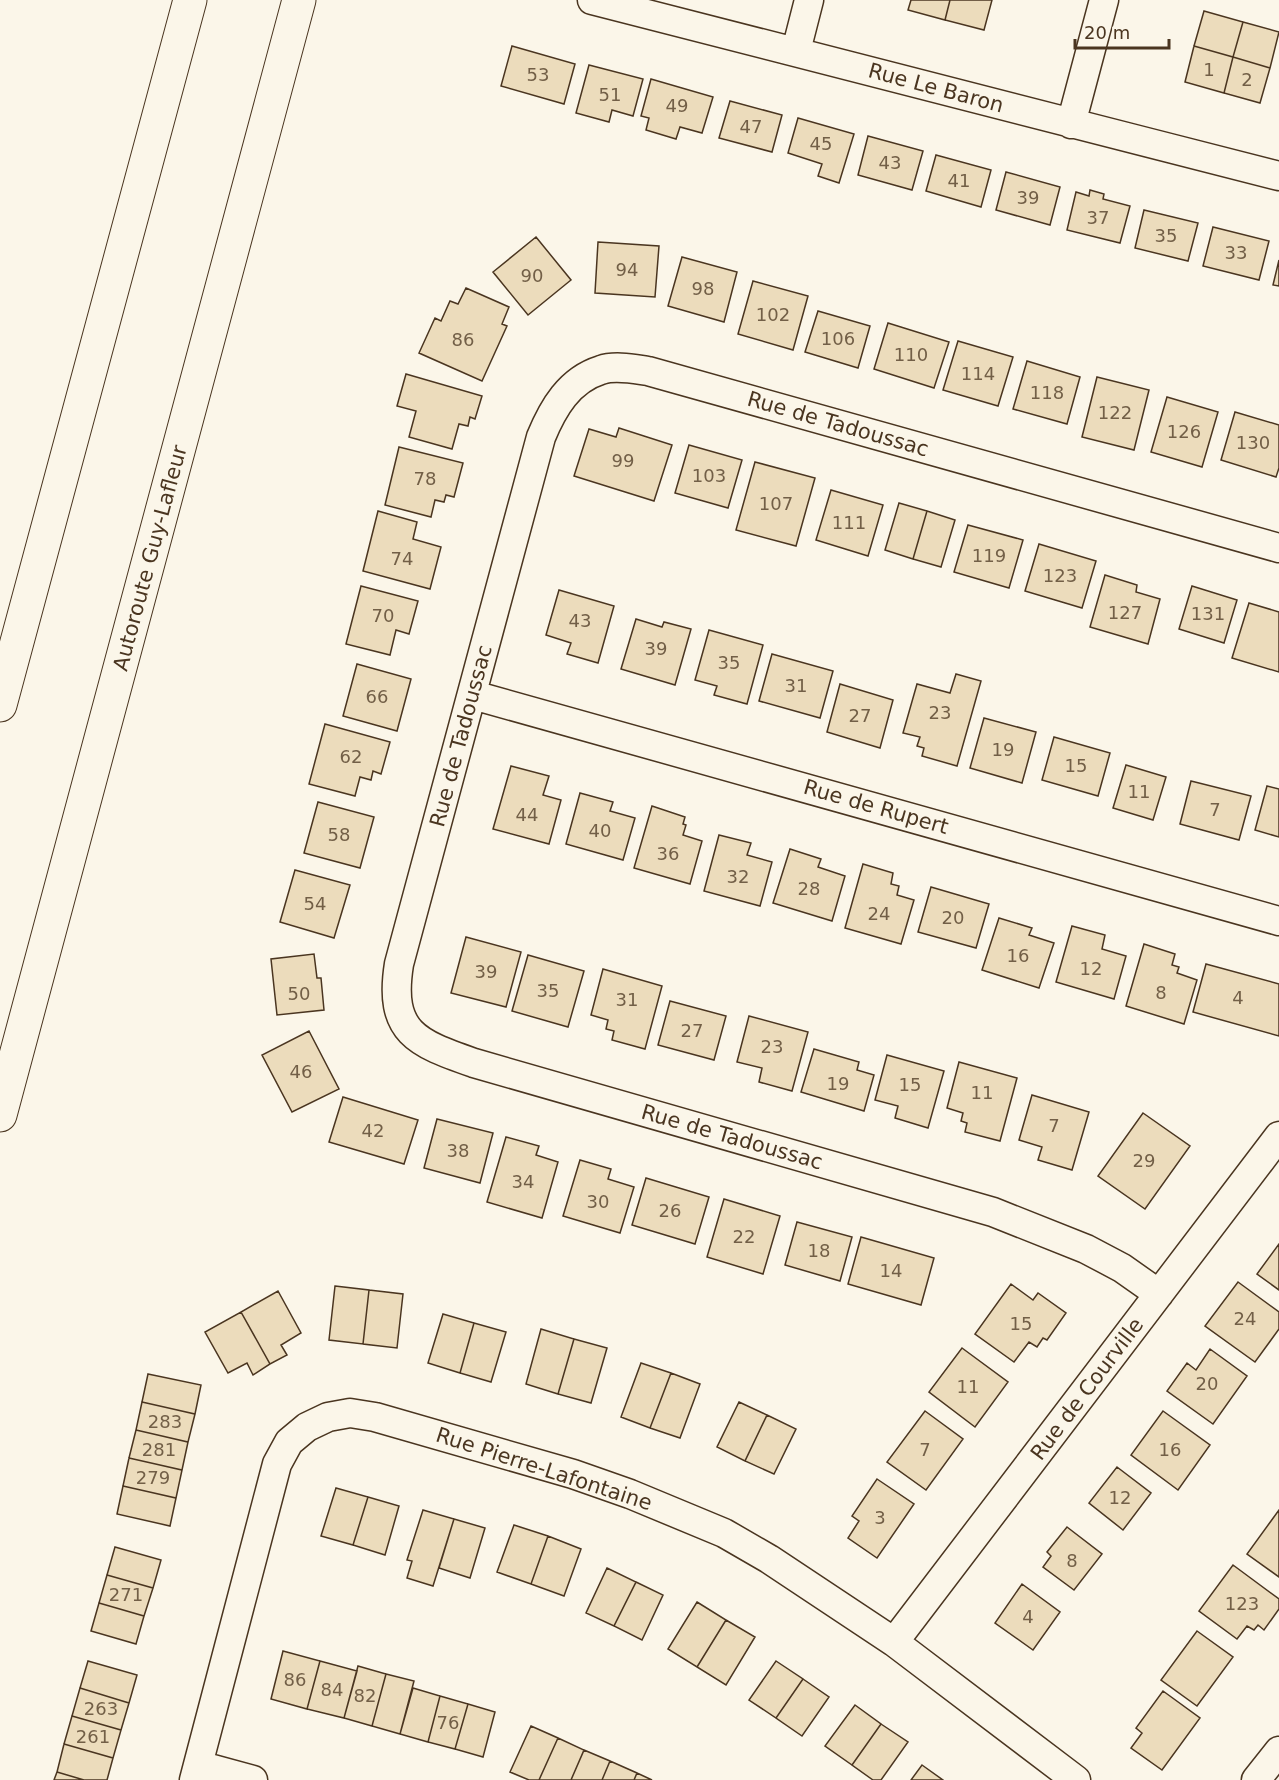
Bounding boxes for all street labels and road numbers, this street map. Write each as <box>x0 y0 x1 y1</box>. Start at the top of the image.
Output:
street label: Rue Le Baron <box>866 58 1006 118</box>
street label: Rue de Tadoussac <box>745 387 931 461</box>
street label: Autoroute Guy-Lafleur <box>108 442 192 674</box>
street label: Rue de Tadoussac <box>425 642 497 830</box>
street label: Rue de Rupert <box>801 775 951 839</box>
street label: Rue de Tadoussac <box>639 1100 825 1174</box>
street label: Rue de Courville <box>1026 1313 1148 1465</box>
street label: Rue Pierre-Lafontaine <box>433 1423 655 1515</box>

